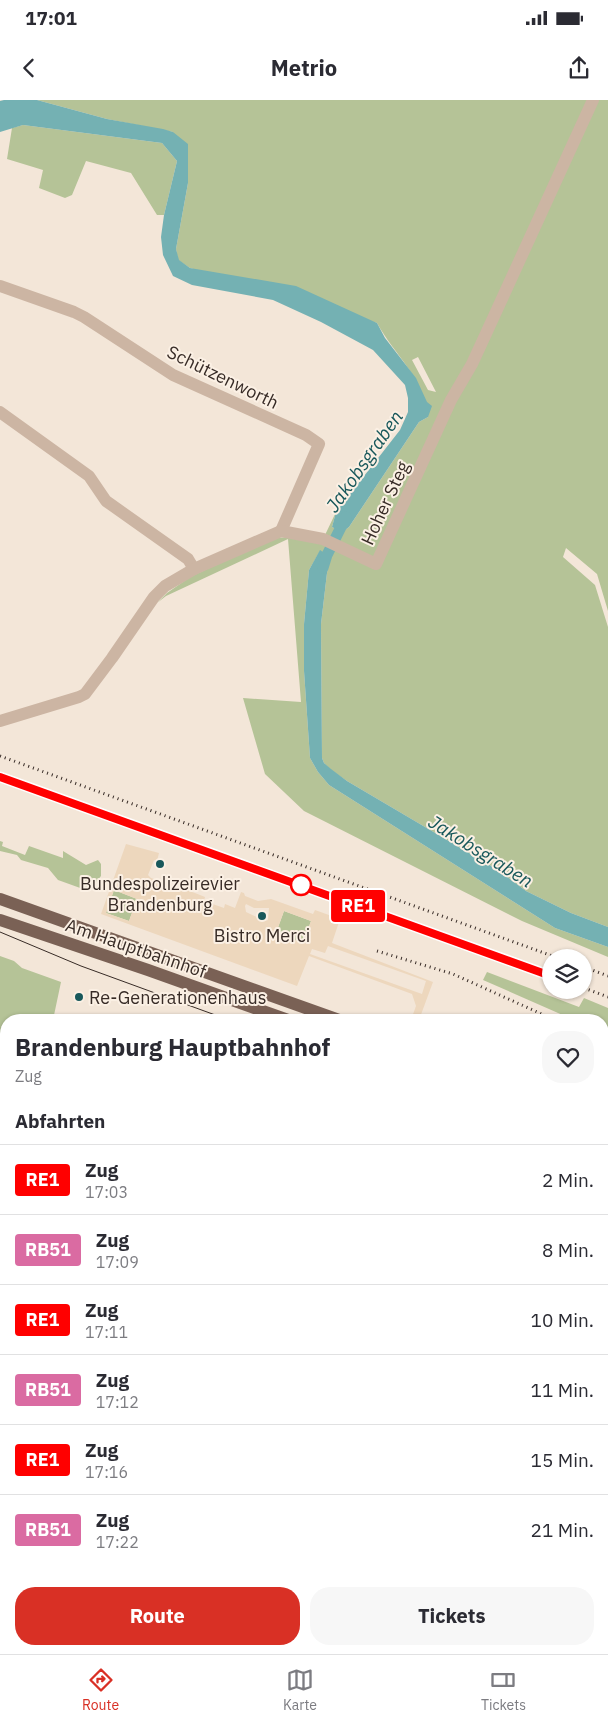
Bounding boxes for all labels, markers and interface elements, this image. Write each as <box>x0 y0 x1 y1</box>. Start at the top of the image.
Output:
text: 17:01 <box>25 6 77 30</box>
text: Metrio <box>271 53 337 82</box>
icon: back <box>15 54 43 82</box>
icon: share <box>565 54 593 82</box>
street label: Schützenworth <box>163 340 283 414</box>
water label: Jakobsgraben <box>320 405 408 517</box>
street label: Hoher Steg <box>356 457 415 549</box>
water label: Jakobsgraben <box>424 809 538 893</box>
marker: Bundespolizeirevier Brandenburg <box>154 858 166 870</box>
place label: Bundespolizeirevier Brandenburg <box>80 872 240 916</box>
unlabelled marker <box>290 874 312 896</box>
line badge: RE1 <box>329 890 387 922</box>
text: RE1 <box>341 894 375 917</box>
marker: Bistro Merci <box>256 910 268 922</box>
street label: Am Hauptbahnhof <box>63 913 210 983</box>
place label: Bistro Merci <box>214 924 310 947</box>
map controls <box>542 949 592 999</box>
button: layers <box>542 949 592 999</box>
place label: Re-Generationenhaus <box>89 986 266 1009</box>
marker: Re-Generationenhaus <box>73 991 85 1003</box>
text: Brandenburg Hauptbahnhof <box>15 1031 330 1063</box>
button: heart <box>542 1031 594 1083</box>
text: Zug <box>15 1066 42 1086</box>
text: Abfahrten <box>15 1109 105 1133</box>
text: Zug <box>85 1158 118 1182</box>
text: RE1 <box>26 1168 59 1191</box>
text: 2 Min. <box>542 1168 594 1192</box>
text: 17:03 <box>85 1182 128 1202</box>
text: Zug <box>96 1228 129 1252</box>
text: RB51 <box>25 1238 71 1261</box>
text: 8 Min. <box>542 1238 594 1262</box>
text: 17:09 <box>96 1252 139 1272</box>
text: Zug <box>85 1298 118 1322</box>
text: RE1 <box>26 1308 59 1331</box>
text: 10 Min. <box>531 1308 594 1332</box>
text: 17:11 <box>85 1322 128 1342</box>
text: Zug <box>96 1368 129 1392</box>
text: RB51 <box>25 1378 71 1401</box>
text: 11 Min. <box>531 1378 594 1402</box>
text: 17:12 <box>96 1392 139 1412</box>
text: Zug <box>85 1438 118 1462</box>
text: RE1 <box>26 1448 59 1471</box>
text: 15 Min. <box>531 1448 594 1472</box>
text: 17:16 <box>85 1462 128 1482</box>
text: Zug <box>96 1508 129 1532</box>
text: RB51 <box>25 1518 71 1541</box>
text: 21 Min. <box>531 1518 594 1542</box>
text: 17:22 <box>96 1532 139 1552</box>
button: Route <box>15 1587 300 1645</box>
button: Tickets <box>310 1587 594 1645</box>
tab: Route <box>82 1666 119 1714</box>
tab: Karte <box>283 1666 317 1714</box>
tab: Tickets <box>481 1666 526 1714</box>

